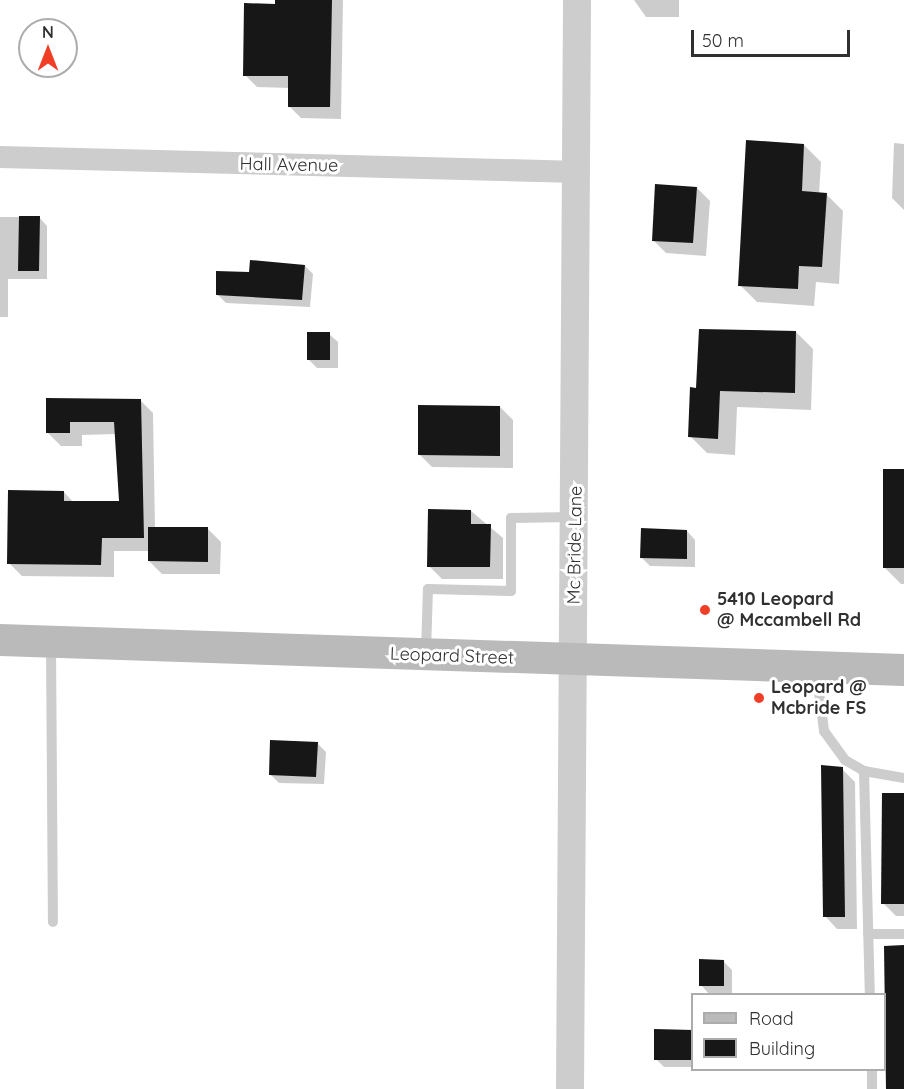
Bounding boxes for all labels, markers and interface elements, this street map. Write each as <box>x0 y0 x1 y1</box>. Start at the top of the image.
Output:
north arrow <box>18 18 78 78</box>
scale bar <box>694 18 853 56</box>
text: N <box>42 22 54 42</box>
text: 50 m <box>702 29 744 52</box>
street label: Hall Avenue <box>240 153 338 177</box>
street label: Mc Bride Lane <box>563 485 587 605</box>
place label: 5410 Leopard @ Mccambell Rd <box>717 589 861 632</box>
marker: 5410 Leopard @ Mccambell Rd <box>698 603 712 617</box>
street label: Leopard Street <box>390 643 514 669</box>
place label: Leopard @ Mcbride FS <box>771 677 867 720</box>
marker: Leopard @ Mcbride FS <box>752 691 766 705</box>
legend <box>691 993 886 1071</box>
text: Road <box>749 1007 794 1030</box>
text: Building <box>749 1037 815 1060</box>

